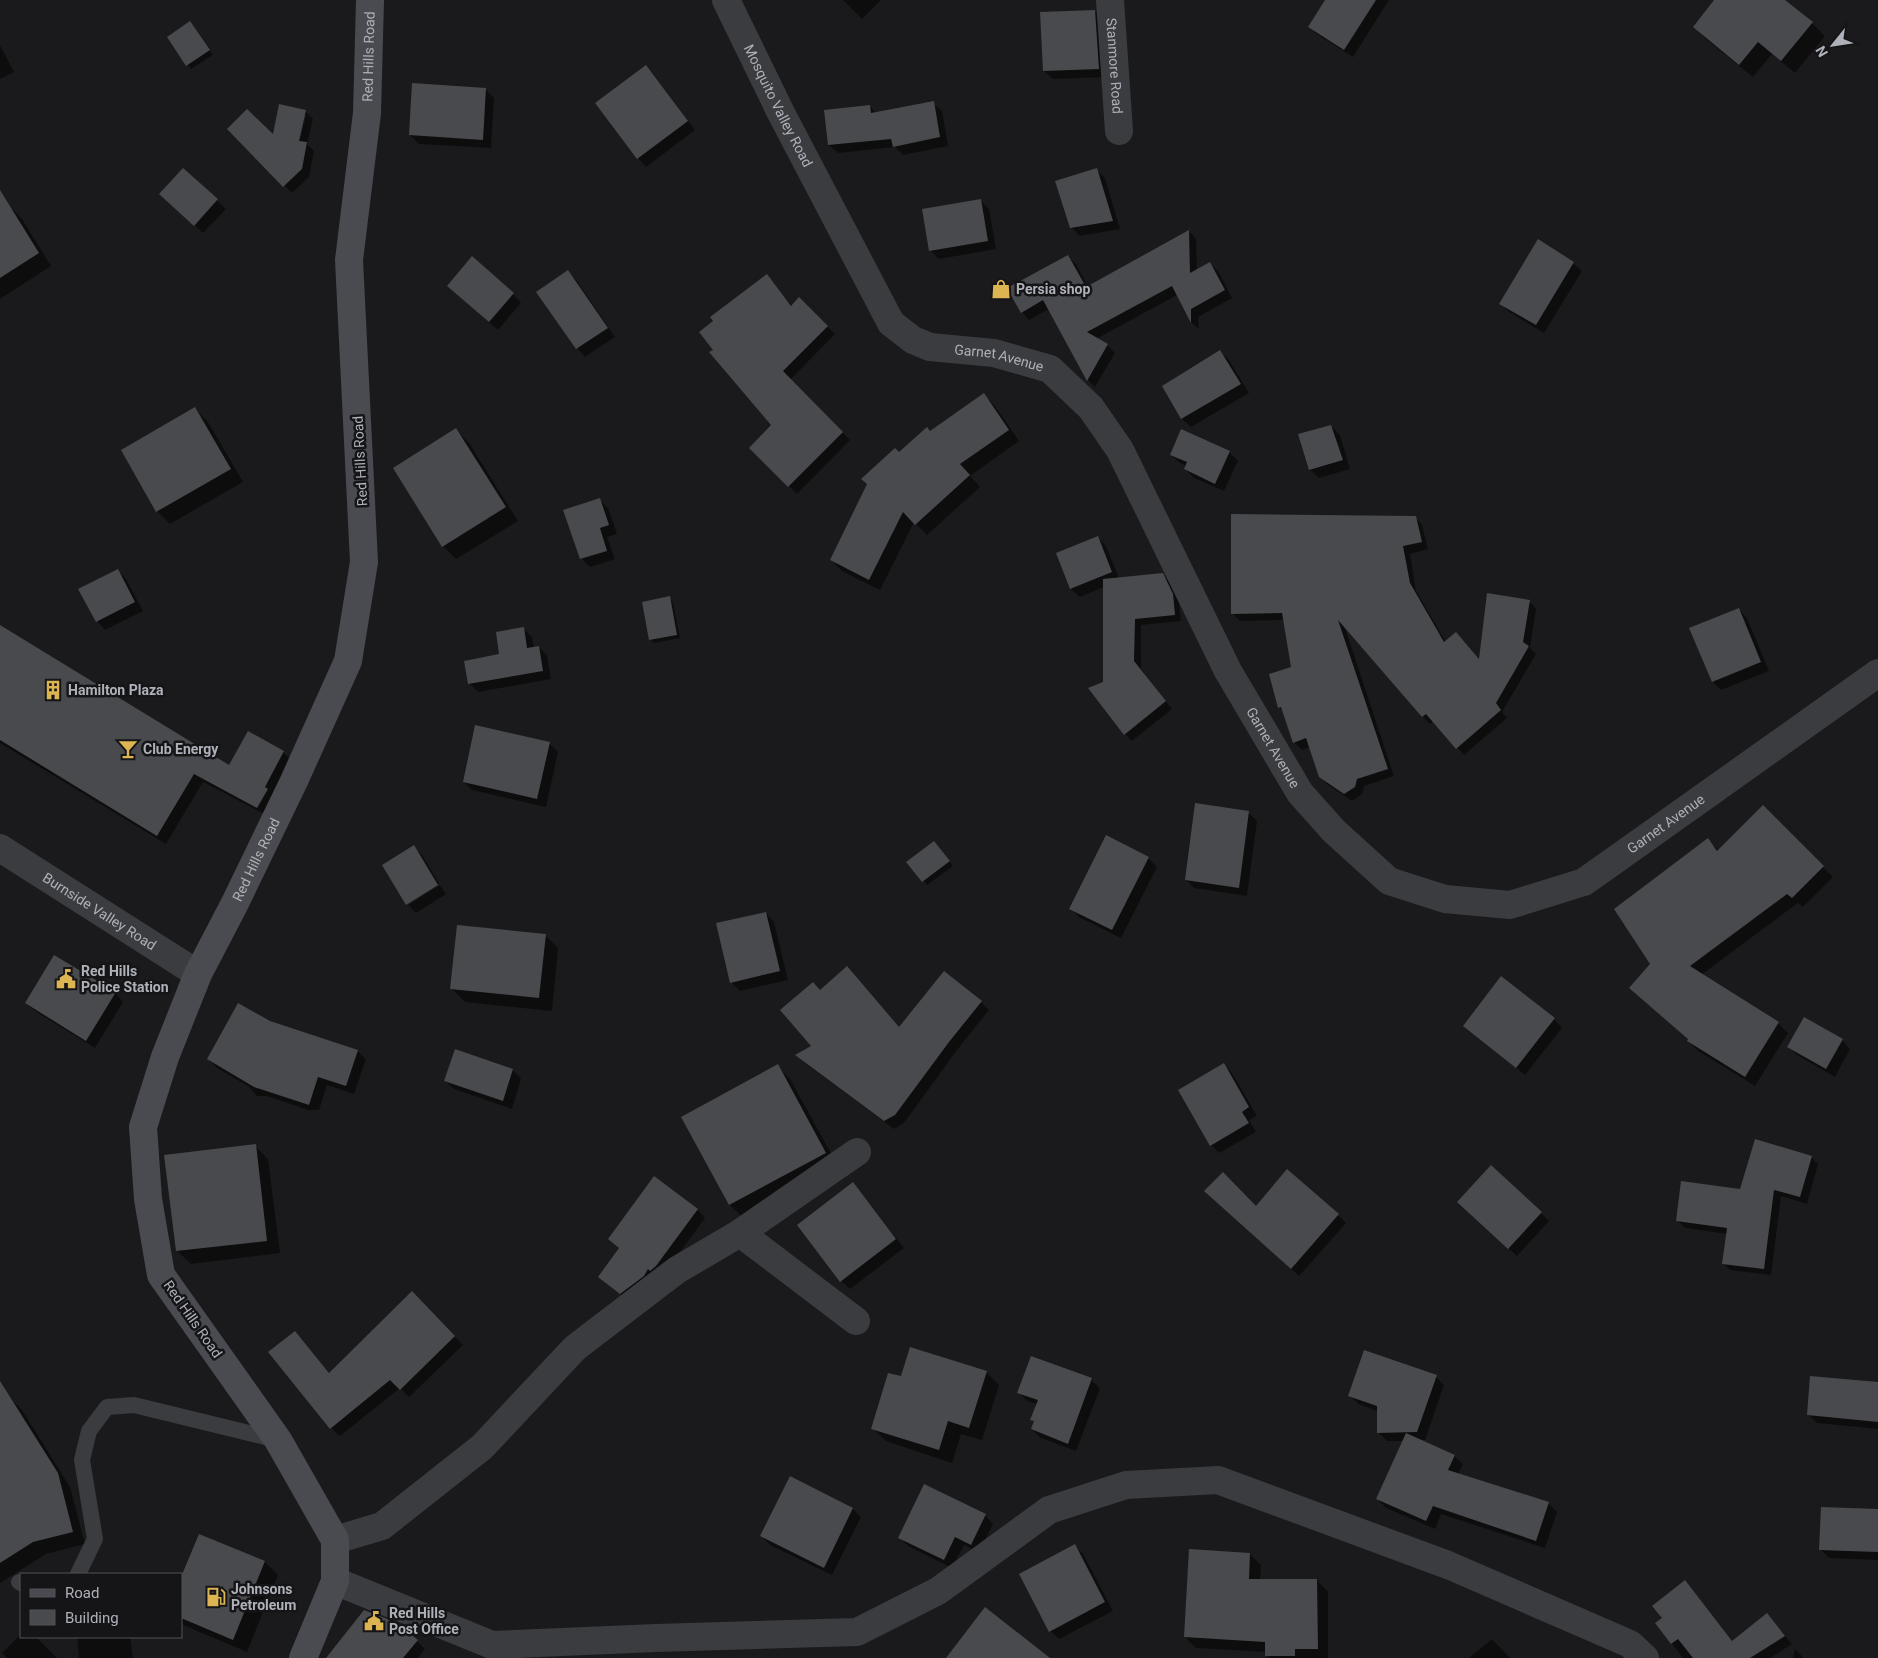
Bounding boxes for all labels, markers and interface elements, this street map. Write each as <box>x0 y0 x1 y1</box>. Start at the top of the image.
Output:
street label: Red Hills Road <box>359 11 378 102</box>
street label: Stanmore Road <box>1103 17 1126 114</box>
north arrow <box>1808 20 1858 70</box>
street label: Mosquito Valley Road <box>741 42 816 170</box>
text: N <box>1812 43 1831 60</box>
shop icon: Persia shop <box>990 278 1012 300</box>
place label: Persia shop <box>1016 281 1090 297</box>
street label: Garnet Avenue <box>954 341 1046 375</box>
street label: Red Hills Road <box>350 415 370 507</box>
building icon: Hamilton Plaza <box>42 679 64 701</box>
place label: Hamilton Plaza <box>68 682 164 698</box>
street label: Garnet Avenue <box>1243 704 1303 791</box>
bar icon: Club Energy <box>117 738 139 760</box>
place label: Club Energy <box>143 741 219 757</box>
street label: Garnet Avenue <box>1624 791 1708 857</box>
street label: Red Hills Road <box>229 815 283 904</box>
street label: Burnside Valley Road <box>40 869 159 953</box>
place label: Red Hills Police Station <box>81 963 169 995</box>
public building icon: Red Hills Police Station <box>55 968 77 990</box>
street label: Red Hills Road <box>161 1277 225 1361</box>
legend <box>20 1573 182 1638</box>
place label: Johnsons Petroleum <box>231 1581 296 1613</box>
text: Road <box>65 1584 99 1602</box>
fuel station icon: Johnsons Petroleum <box>205 1586 227 1608</box>
place label: Red Hills Post Office <box>389 1605 459 1637</box>
text: Building <box>65 1609 119 1627</box>
public building icon: Red Hills Post Office <box>363 1610 385 1632</box>

